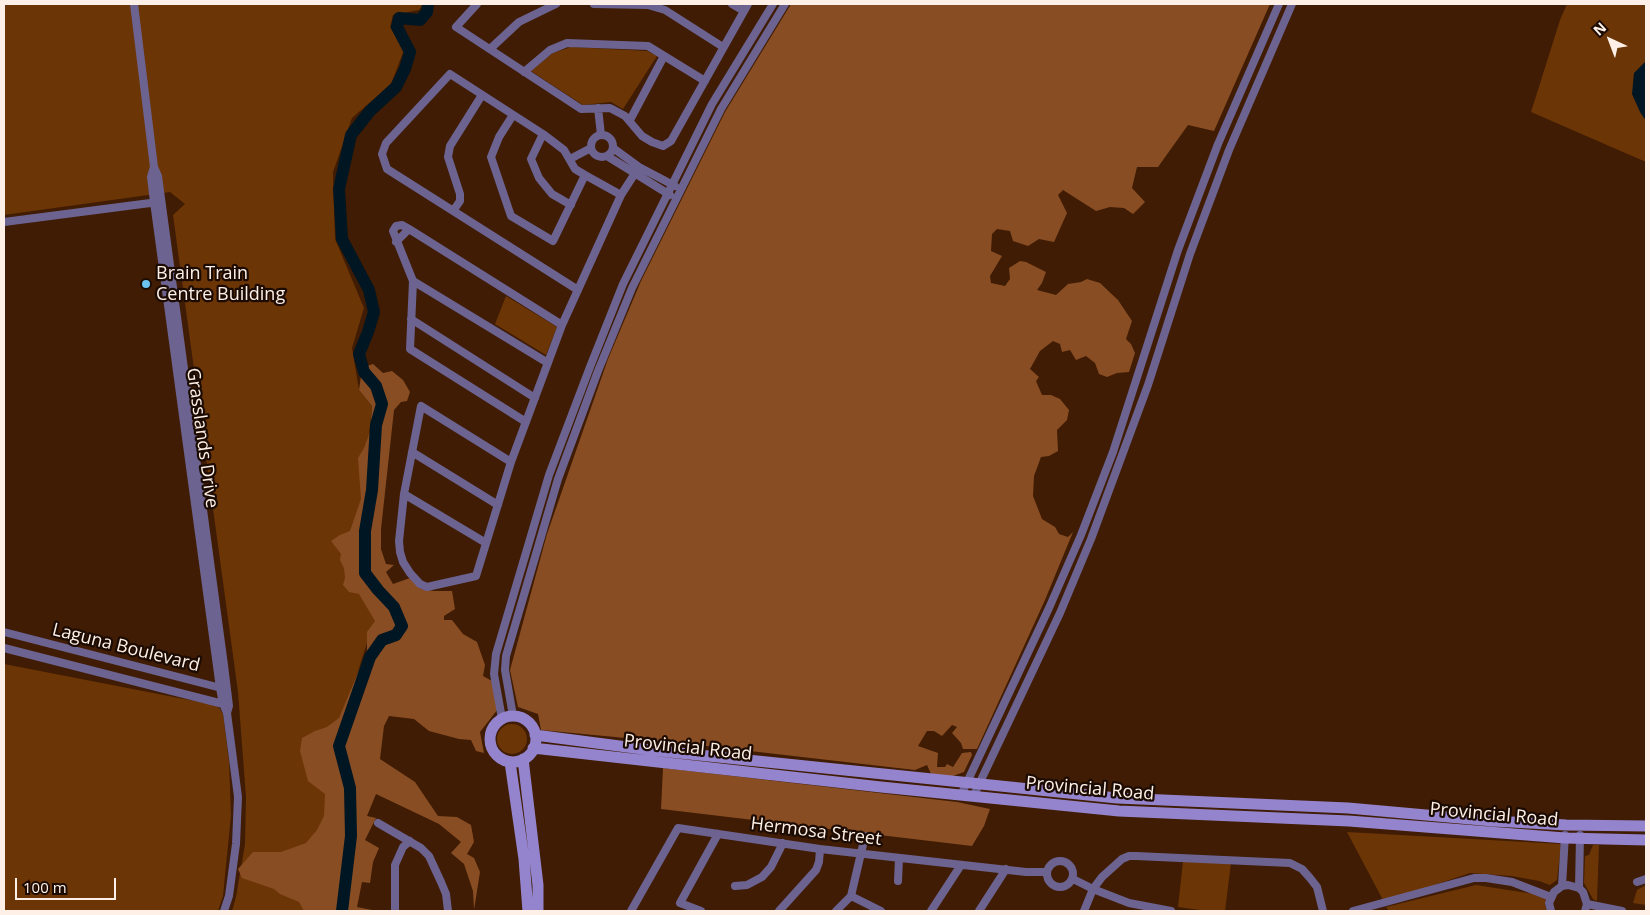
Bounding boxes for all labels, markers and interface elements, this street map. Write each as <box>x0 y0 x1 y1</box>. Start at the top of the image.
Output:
north arrow <box>1585 15 1635 65</box>
text: N <box>1589 18 1610 40</box>
place label: Brain Train Centre Building <box>156 263 285 306</box>
marker: Brain Train Centre Building <box>140 278 152 290</box>
street label: Grasslands Drive <box>181 366 223 510</box>
street label: Laguna Boulevard <box>50 619 202 677</box>
street label: Provincial Road <box>623 731 753 765</box>
street label: Provincial Road <box>1025 773 1155 805</box>
street label: Provincial Road <box>1429 799 1559 831</box>
street label: Hermosa Street <box>749 813 883 851</box>
scale bar <box>18 868 119 900</box>
text: 100 m <box>23 877 67 897</box>

